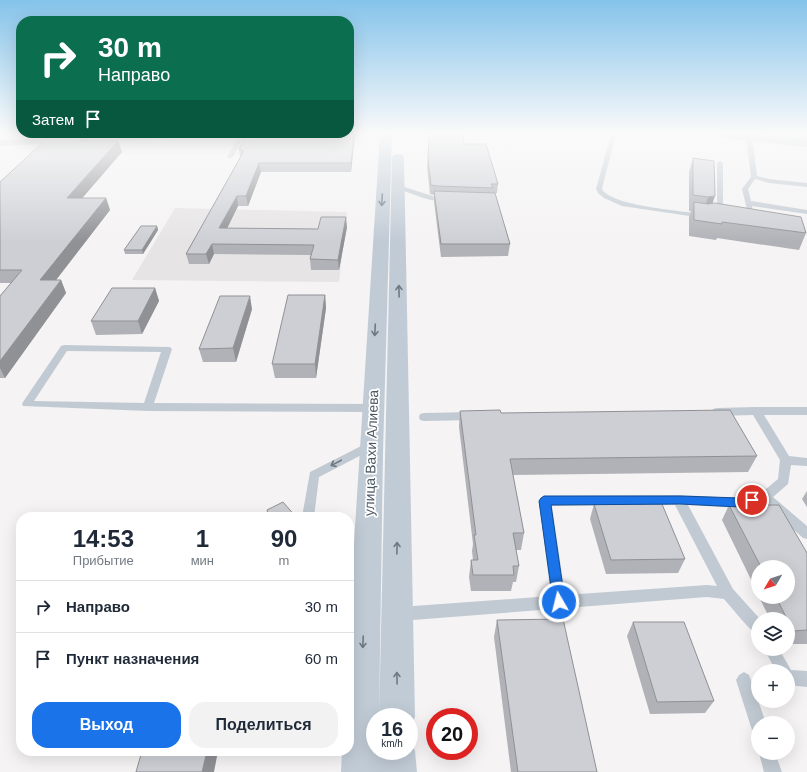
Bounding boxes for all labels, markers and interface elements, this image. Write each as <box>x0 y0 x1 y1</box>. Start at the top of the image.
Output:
icon: right <box>32 32 84 84</box>
text: 30 m <box>98 32 162 63</box>
text: Направо <box>98 65 170 85</box>
icon: arrive <box>82 108 104 130</box>
text: Затем <box>32 111 74 128</box>
one-way arrow <box>378 193 386 206</box>
one-way arrow <box>395 285 403 298</box>
one-way arrow <box>372 323 379 336</box>
street label: улица Вахи Алиева <box>361 389 381 516</box>
one-way arrow <box>330 460 342 467</box>
pin <box>735 483 769 517</box>
icon: arrive <box>741 489 763 511</box>
text: 14:53 <box>73 525 134 552</box>
text: 1 <box>196 525 209 552</box>
text: 90 <box>271 525 297 552</box>
one-way arrow <box>393 542 400 555</box>
text: Прибытие <box>73 553 134 568</box>
text: мин <box>191 553 214 568</box>
text: m <box>279 553 289 568</box>
north arrow <box>751 560 795 604</box>
map controls <box>751 560 795 760</box>
position arrow <box>538 581 580 623</box>
icon: right <box>32 596 54 618</box>
text: Направо <box>66 598 130 615</box>
text: 30 m <box>305 598 338 615</box>
button: layers <box>751 612 795 656</box>
one-way arrow <box>359 635 367 648</box>
icon: arrive <box>32 648 54 670</box>
text: Пункт назначения <box>66 650 199 667</box>
text: 60 m <box>305 650 338 667</box>
button: + <box>751 664 795 708</box>
one-way arrow <box>393 672 401 685</box>
button: Выход <box>32 702 181 748</box>
button: Поделиться <box>189 702 338 748</box>
speed limit sign: 20 <box>426 708 478 760</box>
button: − <box>751 716 795 760</box>
text: 16 <box>381 718 403 740</box>
text: km/h <box>381 738 403 749</box>

